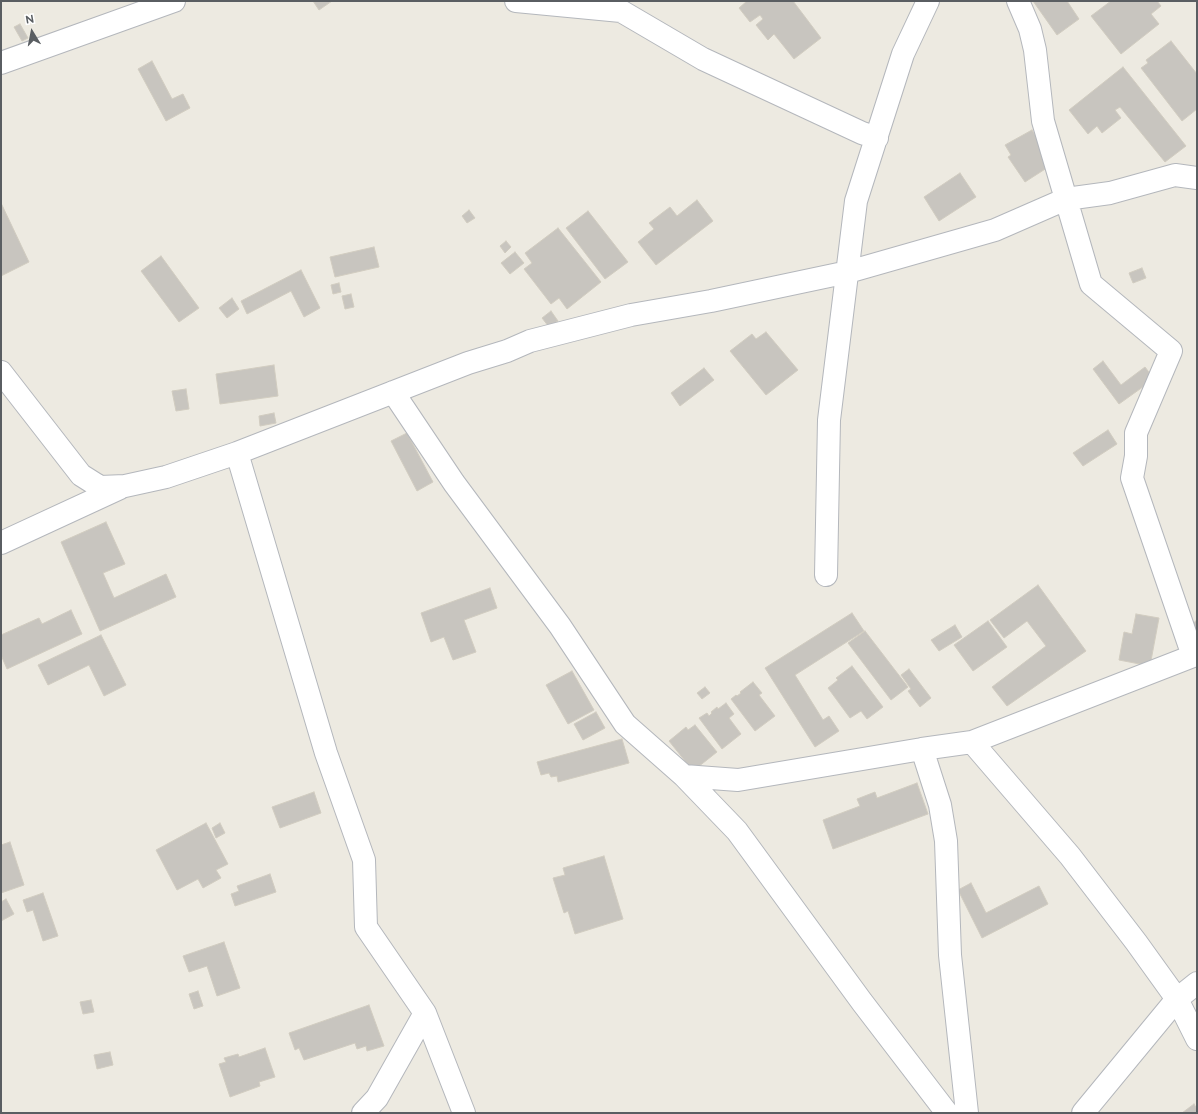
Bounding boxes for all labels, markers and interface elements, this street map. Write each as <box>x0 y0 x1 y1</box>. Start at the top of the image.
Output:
north arrow <box>12 12 52 52</box>
text: N <box>25 13 35 27</box>

